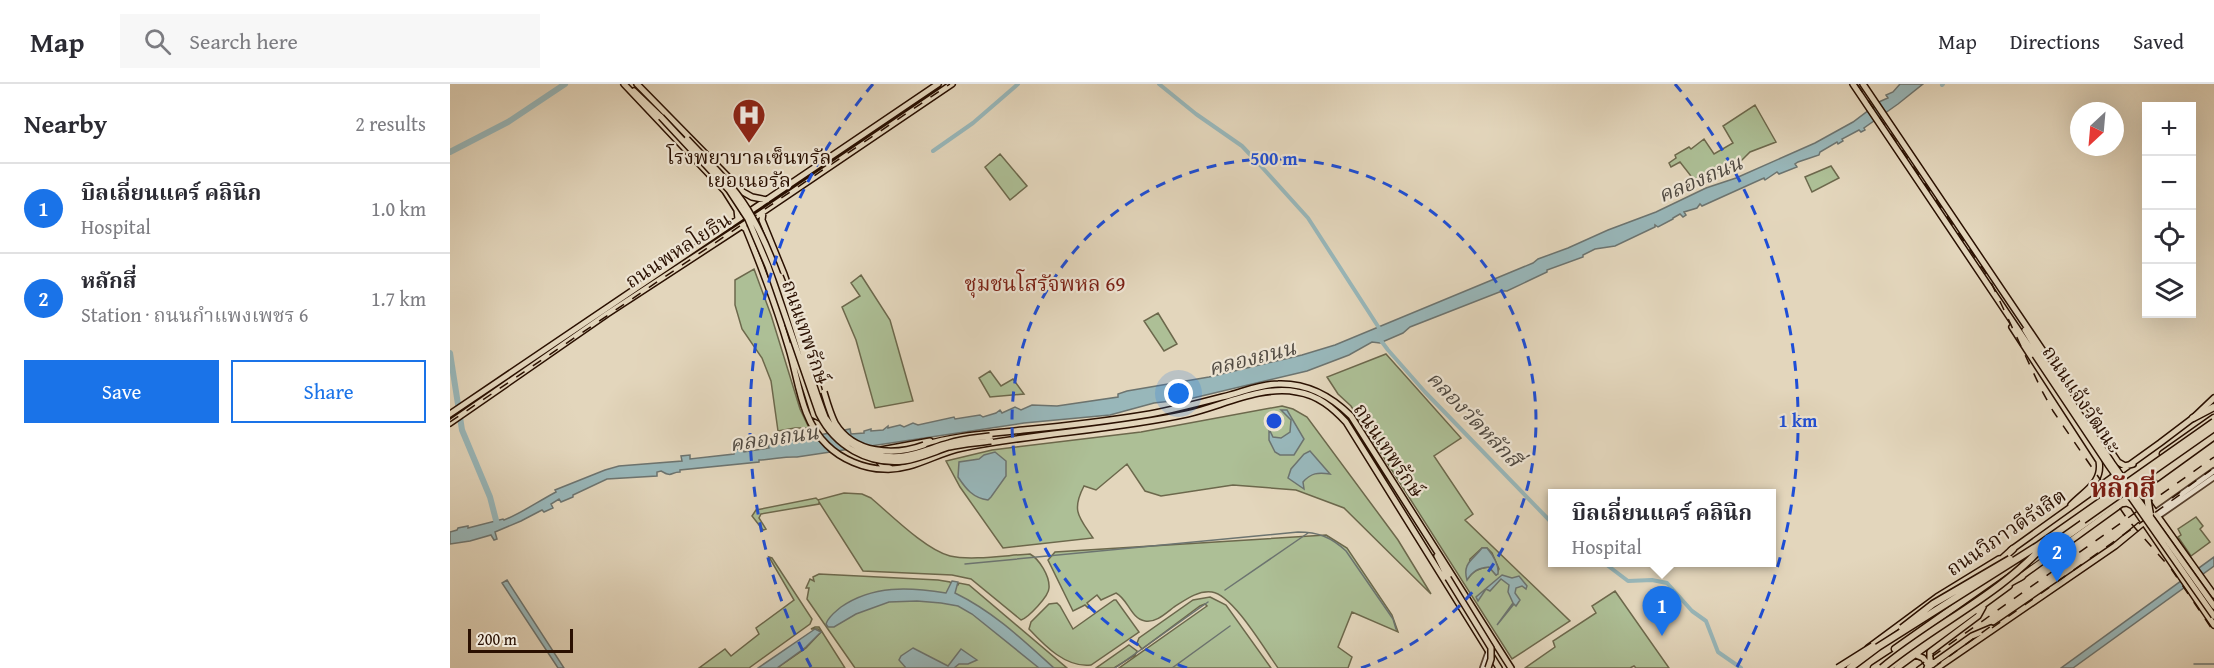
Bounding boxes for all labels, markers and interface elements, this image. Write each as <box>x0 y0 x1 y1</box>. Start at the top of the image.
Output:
search box <box>120 14 540 68</box>
text: Map <box>30 21 84 62</box>
icon: search <box>141 25 174 58</box>
text: Search here <box>189 25 298 57</box>
text: Map <box>1938 26 1977 57</box>
text: Directions <box>2010 26 2100 57</box>
text: Saved <box>2133 26 2184 57</box>
hospital icon: โรงพยาบาลเซ็นทรัล เยอเนอรัล <box>731 97 767 144</box>
north arrow <box>2070 102 2124 156</box>
map controls <box>2142 102 2196 318</box>
button: + <box>2142 102 2196 156</box>
text: Nearby <box>24 104 107 143</box>
text: 2 results <box>355 109 426 138</box>
place label: โรงพยาบาลเซ็นทรัล เยอเนอรัล <box>665 142 832 194</box>
text: 500 m <box>1250 145 1298 172</box>
water label: คลองถนน <box>1653 147 1747 210</box>
button: − <box>2142 156 2196 210</box>
text: บิลเลี่ยนแคร์ คลินิก <box>81 176 261 208</box>
text: 1 <box>38 194 49 223</box>
text: 1.0 km <box>371 194 426 223</box>
street label: ถนนพหลโยธิน <box>619 204 737 295</box>
button: locate <box>2142 210 2196 264</box>
text: Hospital <box>81 212 151 241</box>
text: หลักสี่ <box>81 264 137 296</box>
button: layers <box>2142 264 2196 318</box>
district label: ชุมชนโสรัจพหล 69 <box>965 268 1125 299</box>
street label: ถนนเทพรักษ์ <box>775 276 838 388</box>
text: 2 <box>38 284 49 313</box>
text: 1.7 km <box>371 284 426 313</box>
text: Station · ถนนกำแพงเพชร 6 <box>81 300 308 329</box>
water label: คลองถนน <box>1205 332 1299 383</box>
street label: ถนนแจ้งวัฒนะ <box>2036 339 2129 458</box>
button: Save <box>24 360 219 423</box>
button: Share <box>231 360 426 423</box>
water label: คลองวัดหลักสี่ <box>1420 363 1531 477</box>
your location <box>1164 379 1193 408</box>
street label: ถนนเทพรักษ์ <box>1347 397 1432 503</box>
text: 1 km <box>1779 407 1818 434</box>
centre of rings <box>1264 411 1284 431</box>
water label: คลองถนน <box>728 416 820 459</box>
district label: หลักสี่ <box>2090 468 2156 507</box>
street label: ถนนวิภาวดีรังสิต <box>1940 481 2071 582</box>
popup <box>1548 489 1776 567</box>
text: บิลเลี่ยนแคร์ คลินิก <box>1572 496 1752 528</box>
text: Hospital <box>1572 532 1642 561</box>
pin: 2 <box>2038 532 2076 582</box>
pin: 1 <box>1642 586 1682 636</box>
scale bar <box>468 626 573 654</box>
text: 200 m <box>477 627 517 651</box>

